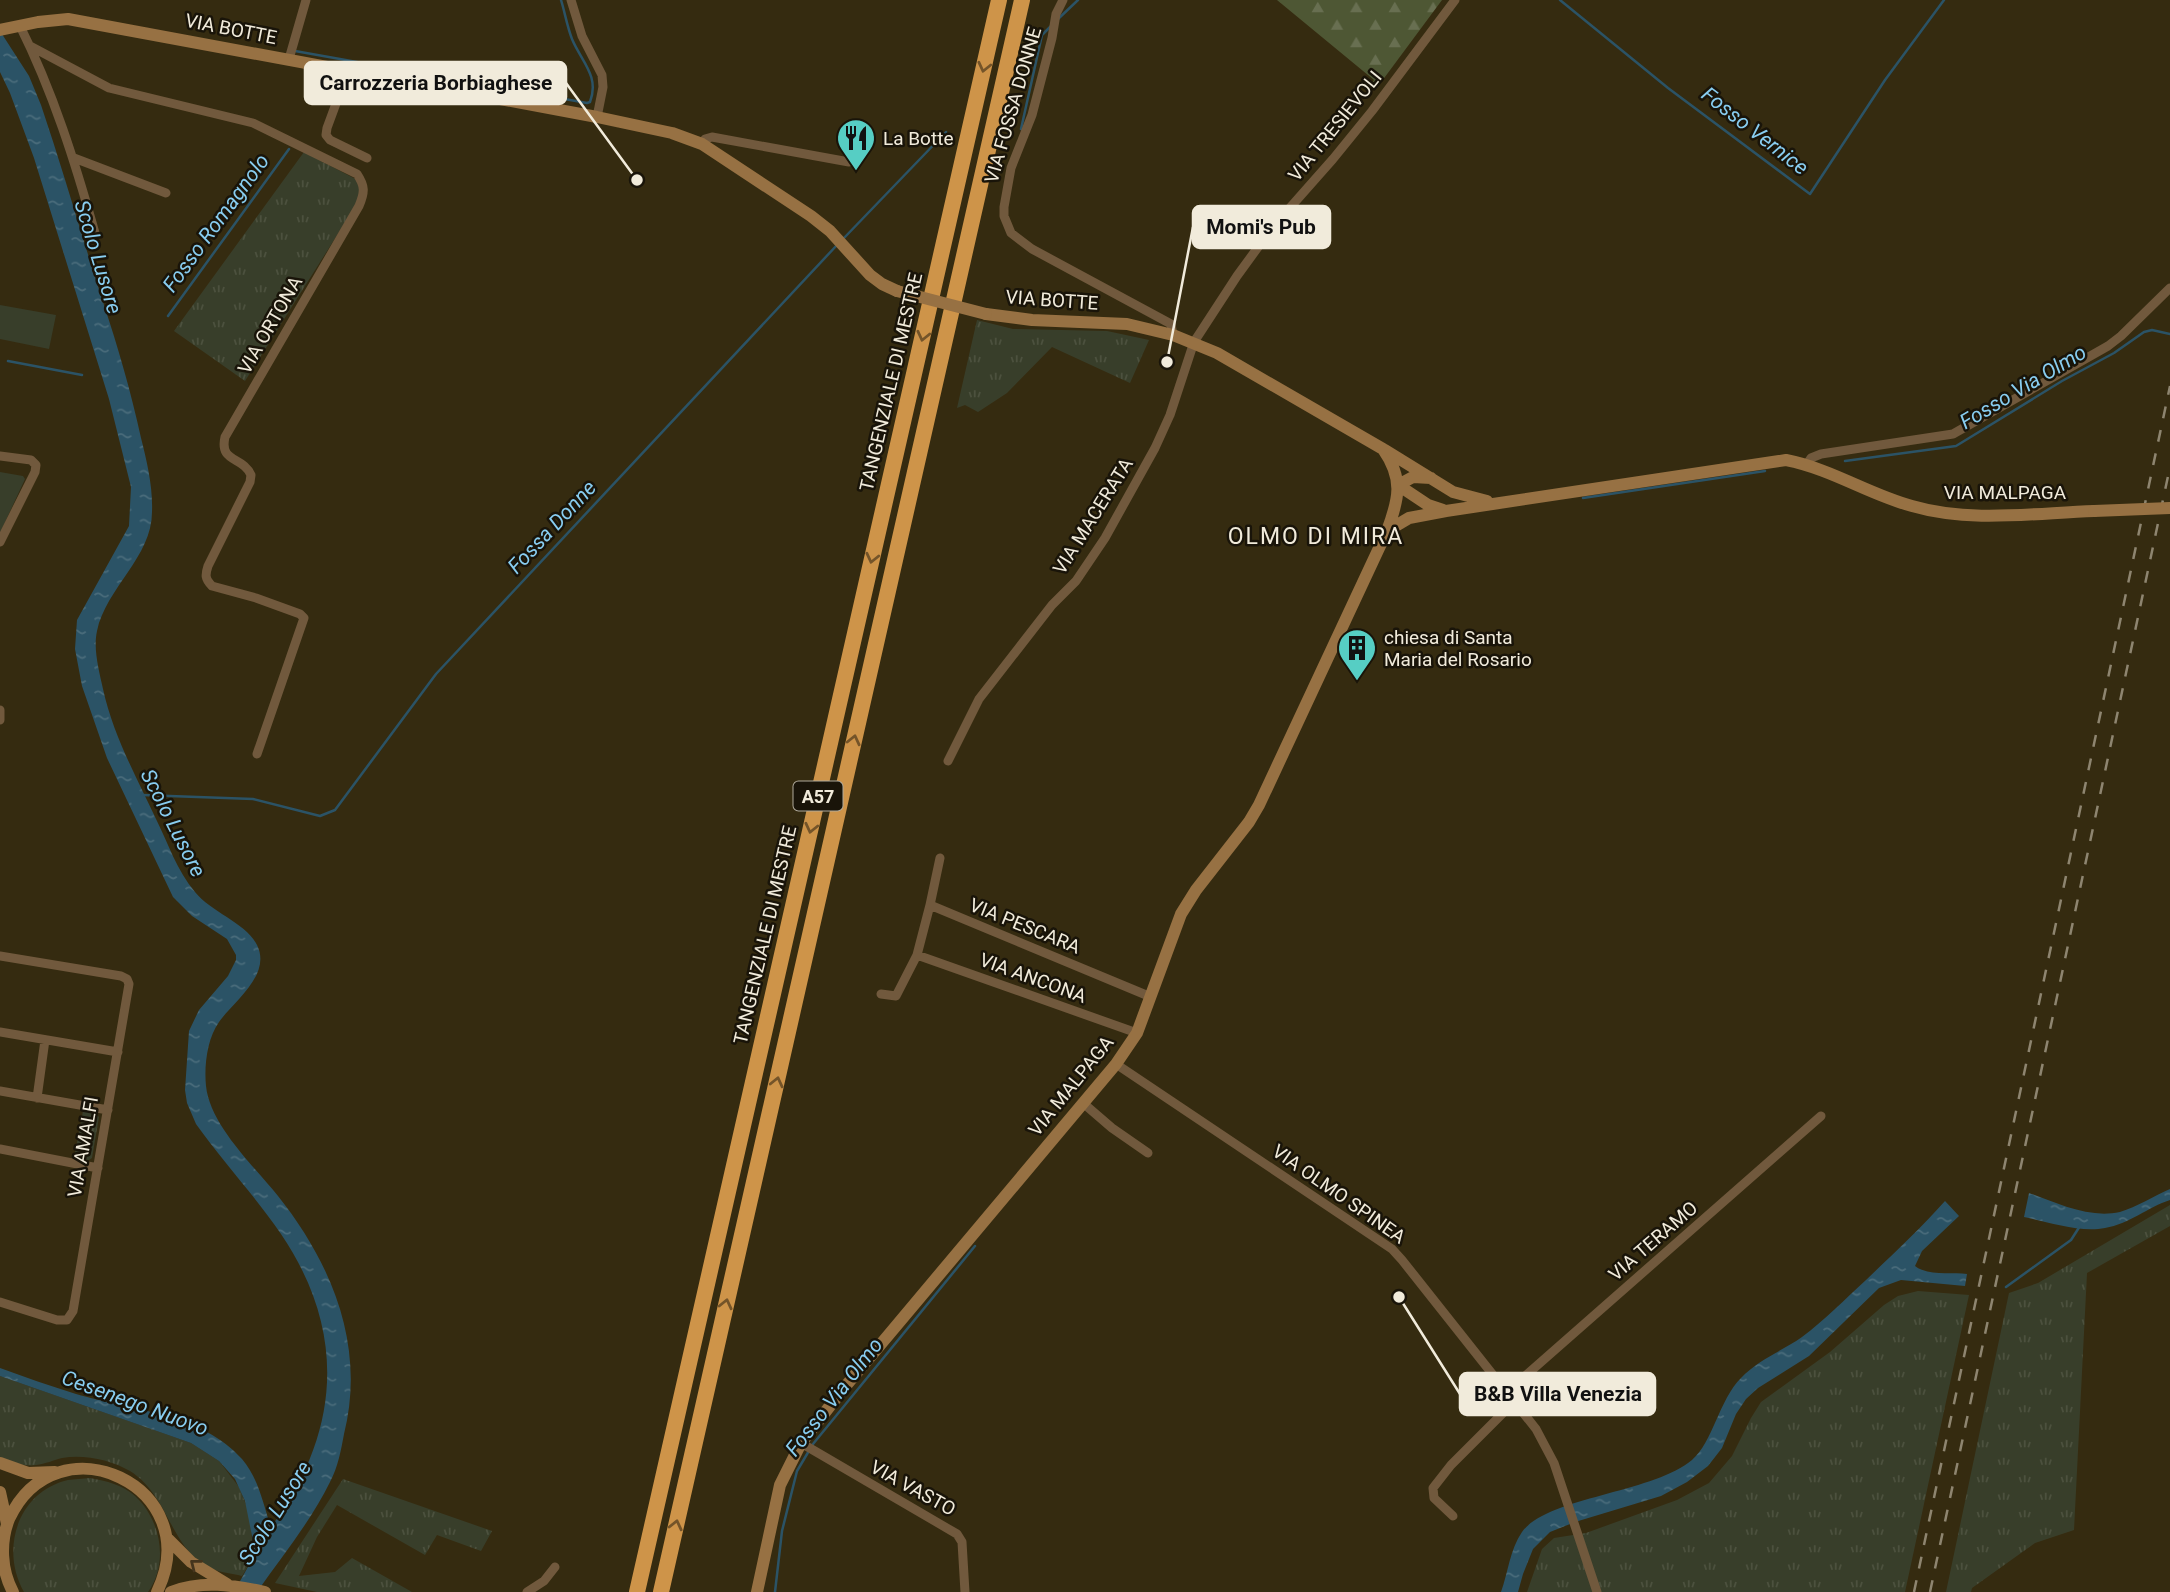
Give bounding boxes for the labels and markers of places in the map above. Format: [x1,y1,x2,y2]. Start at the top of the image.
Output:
callout: Carrozzeria Borbiaghese [305,62,566,104]
restaurant icon: La Botte [835,117,877,172]
place label: La Botte [883,127,953,150]
callout: Momi's Pub [1193,206,1330,248]
place label: chiesa di Santa Maria del Rosario [1384,626,1532,671]
building icon: chiesa di Santa Maria del Rosario [1336,627,1378,682]
callout: B&B Villa Venezia [1460,1373,1655,1415]

